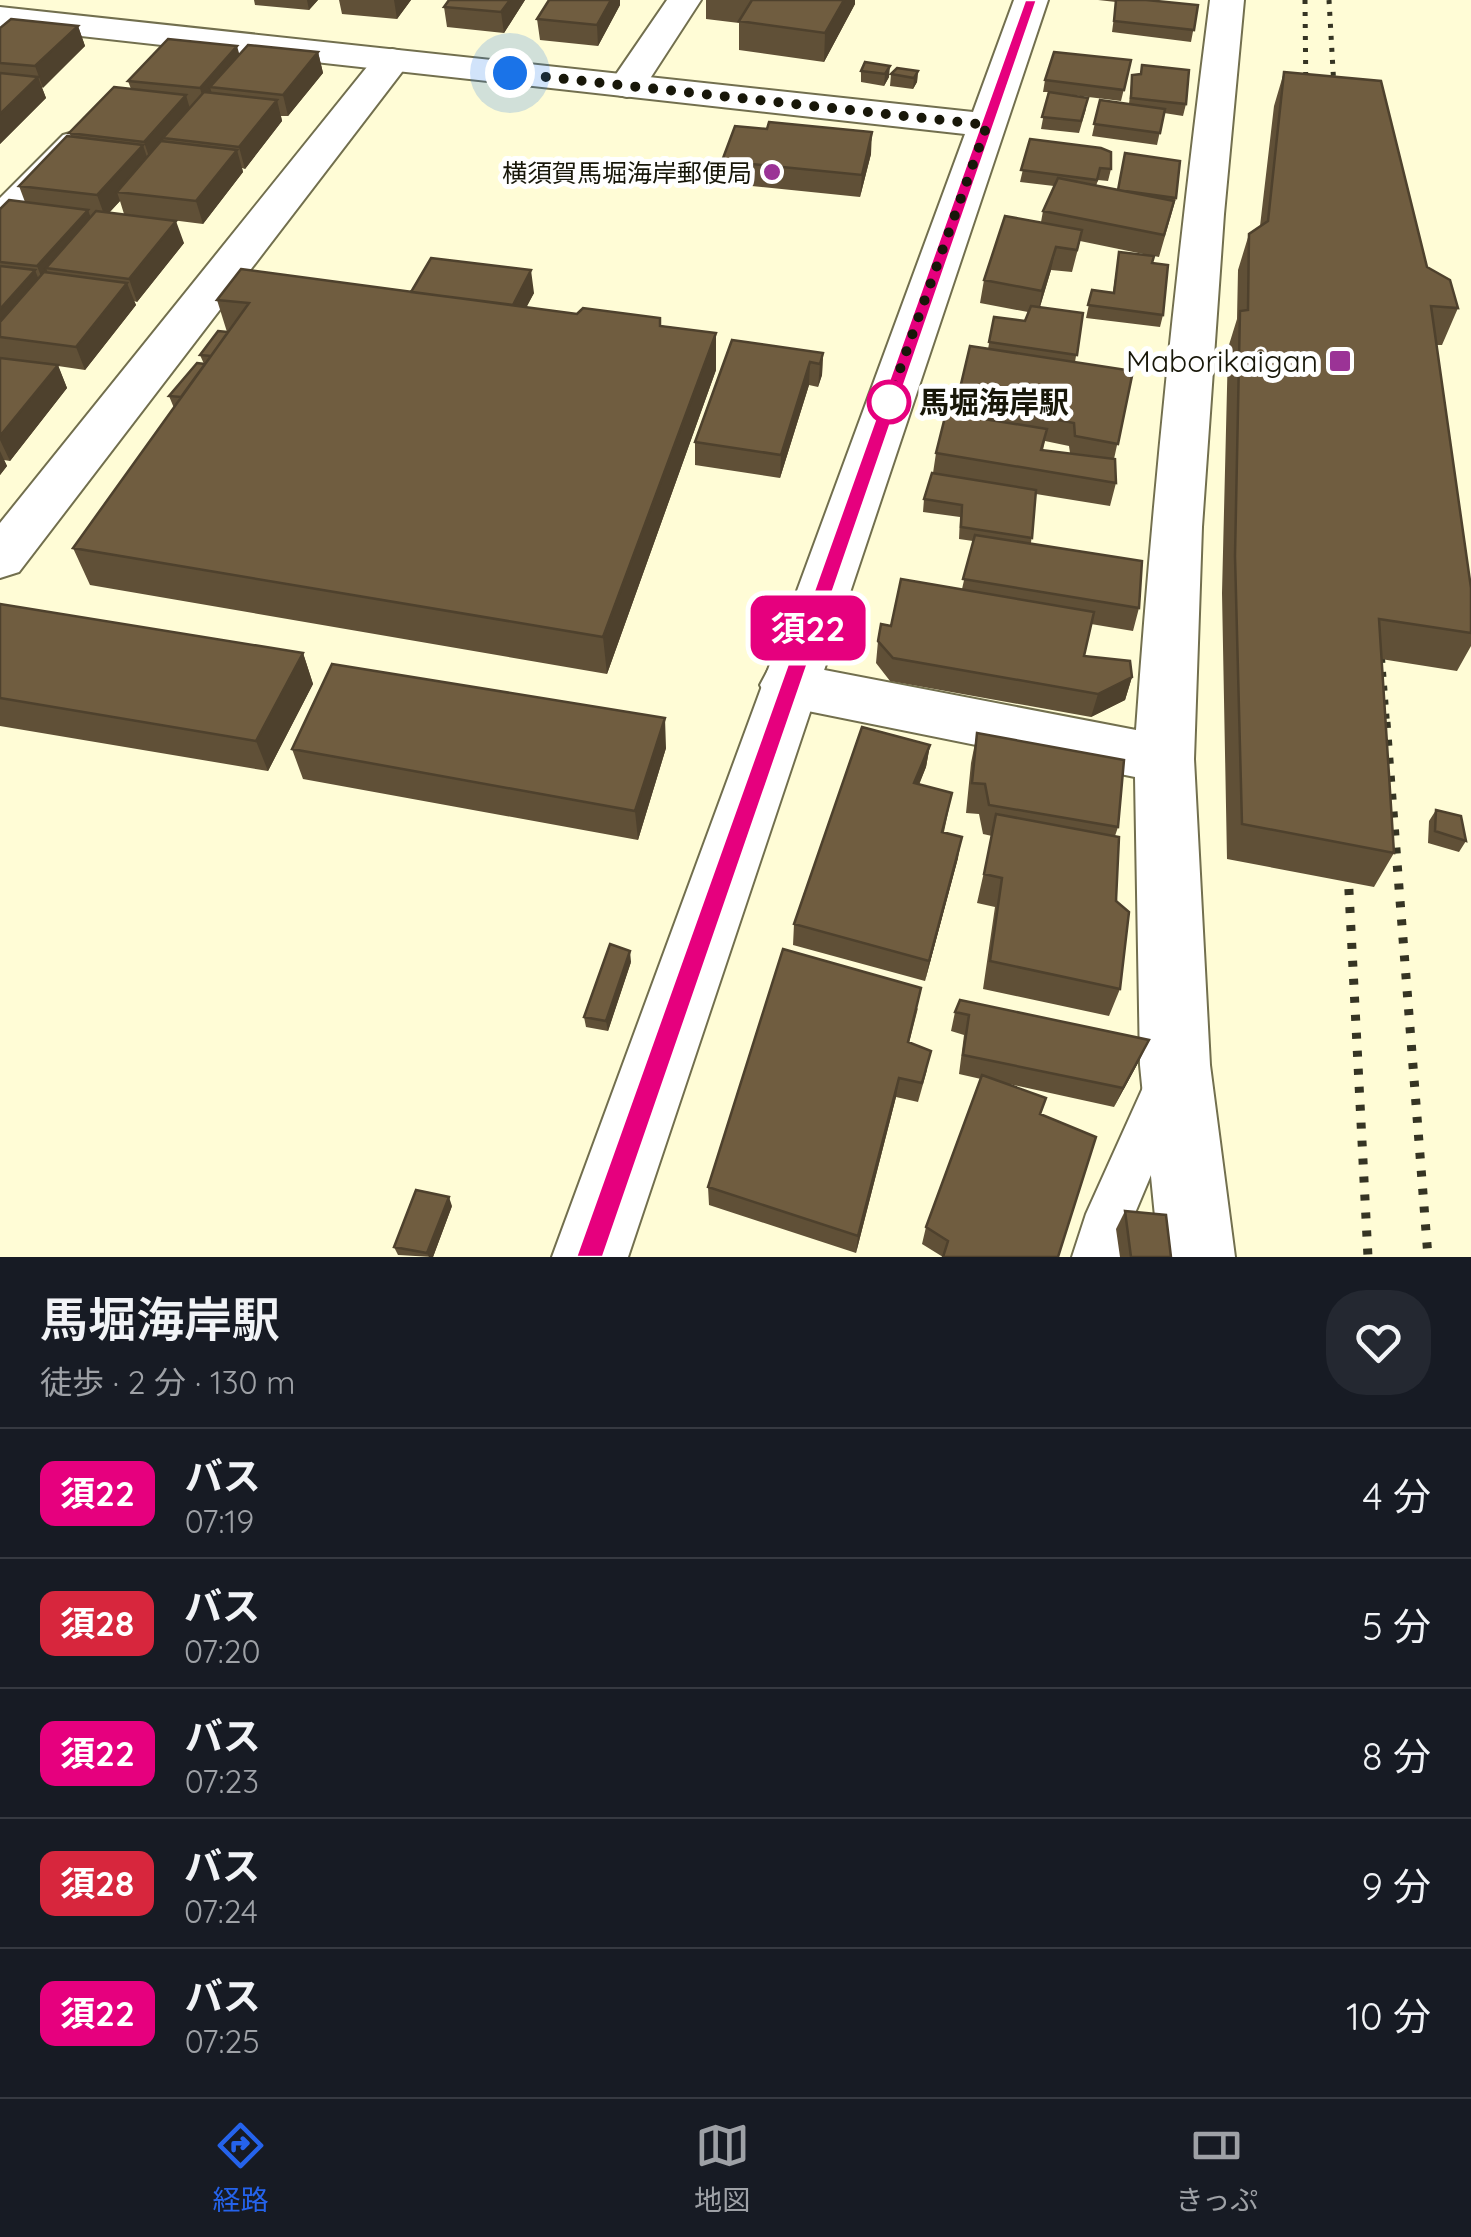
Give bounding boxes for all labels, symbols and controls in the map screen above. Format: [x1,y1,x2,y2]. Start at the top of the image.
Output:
your location [485,48,535,98]
place label: 横須賀馬堀海岸郵便局 [502,157,752,188]
marker: 横須賀馬堀海岸郵便局 [761,161,783,183]
place label: Maborikaigan [1126,342,1318,380]
marker: Maborikaigan [1327,348,1353,374]
marker: 馬堀海岸駅 [868,381,910,423]
place label: 馬堀海岸駅 [919,383,1069,421]
line badge: 須22 [750,596,866,660]
text: 須22 [771,606,845,650]
text: 馬堀海岸駅 [40,1289,280,1349]
button: heart [1326,1290,1431,1395]
text: 徒歩 · 2 分 · 130 m [40,1362,295,1402]
text: バス [185,1452,261,1500]
text: 須22 [60,1471,135,1515]
text: 4 分 [1363,1472,1431,1520]
text: 07:19 [185,1501,254,1541]
text: バス [184,1582,260,1630]
text: 須28 [60,1601,134,1645]
text: 5 分 [1362,1602,1431,1650]
text: 07:20 [184,1631,261,1671]
text: バス [185,1712,261,1760]
text: 須22 [60,1731,135,1775]
text: 8 分 [1362,1732,1431,1780]
text: 07:23 [185,1761,259,1801]
text: バス [184,1842,260,1890]
text: 須28 [60,1861,134,1905]
text: 9 分 [1361,1862,1431,1910]
text: 07:24 [184,1891,258,1931]
text: バス [185,1972,261,2020]
text: 須22 [60,1991,135,2035]
text: 10 分 [1346,1992,1431,2040]
text: 07:25 [185,2021,260,2061]
tab: 経路 [213,2118,269,2218]
tab: 地図 [694,2118,750,2218]
tab: きっぷ [1175,2118,1258,2218]

